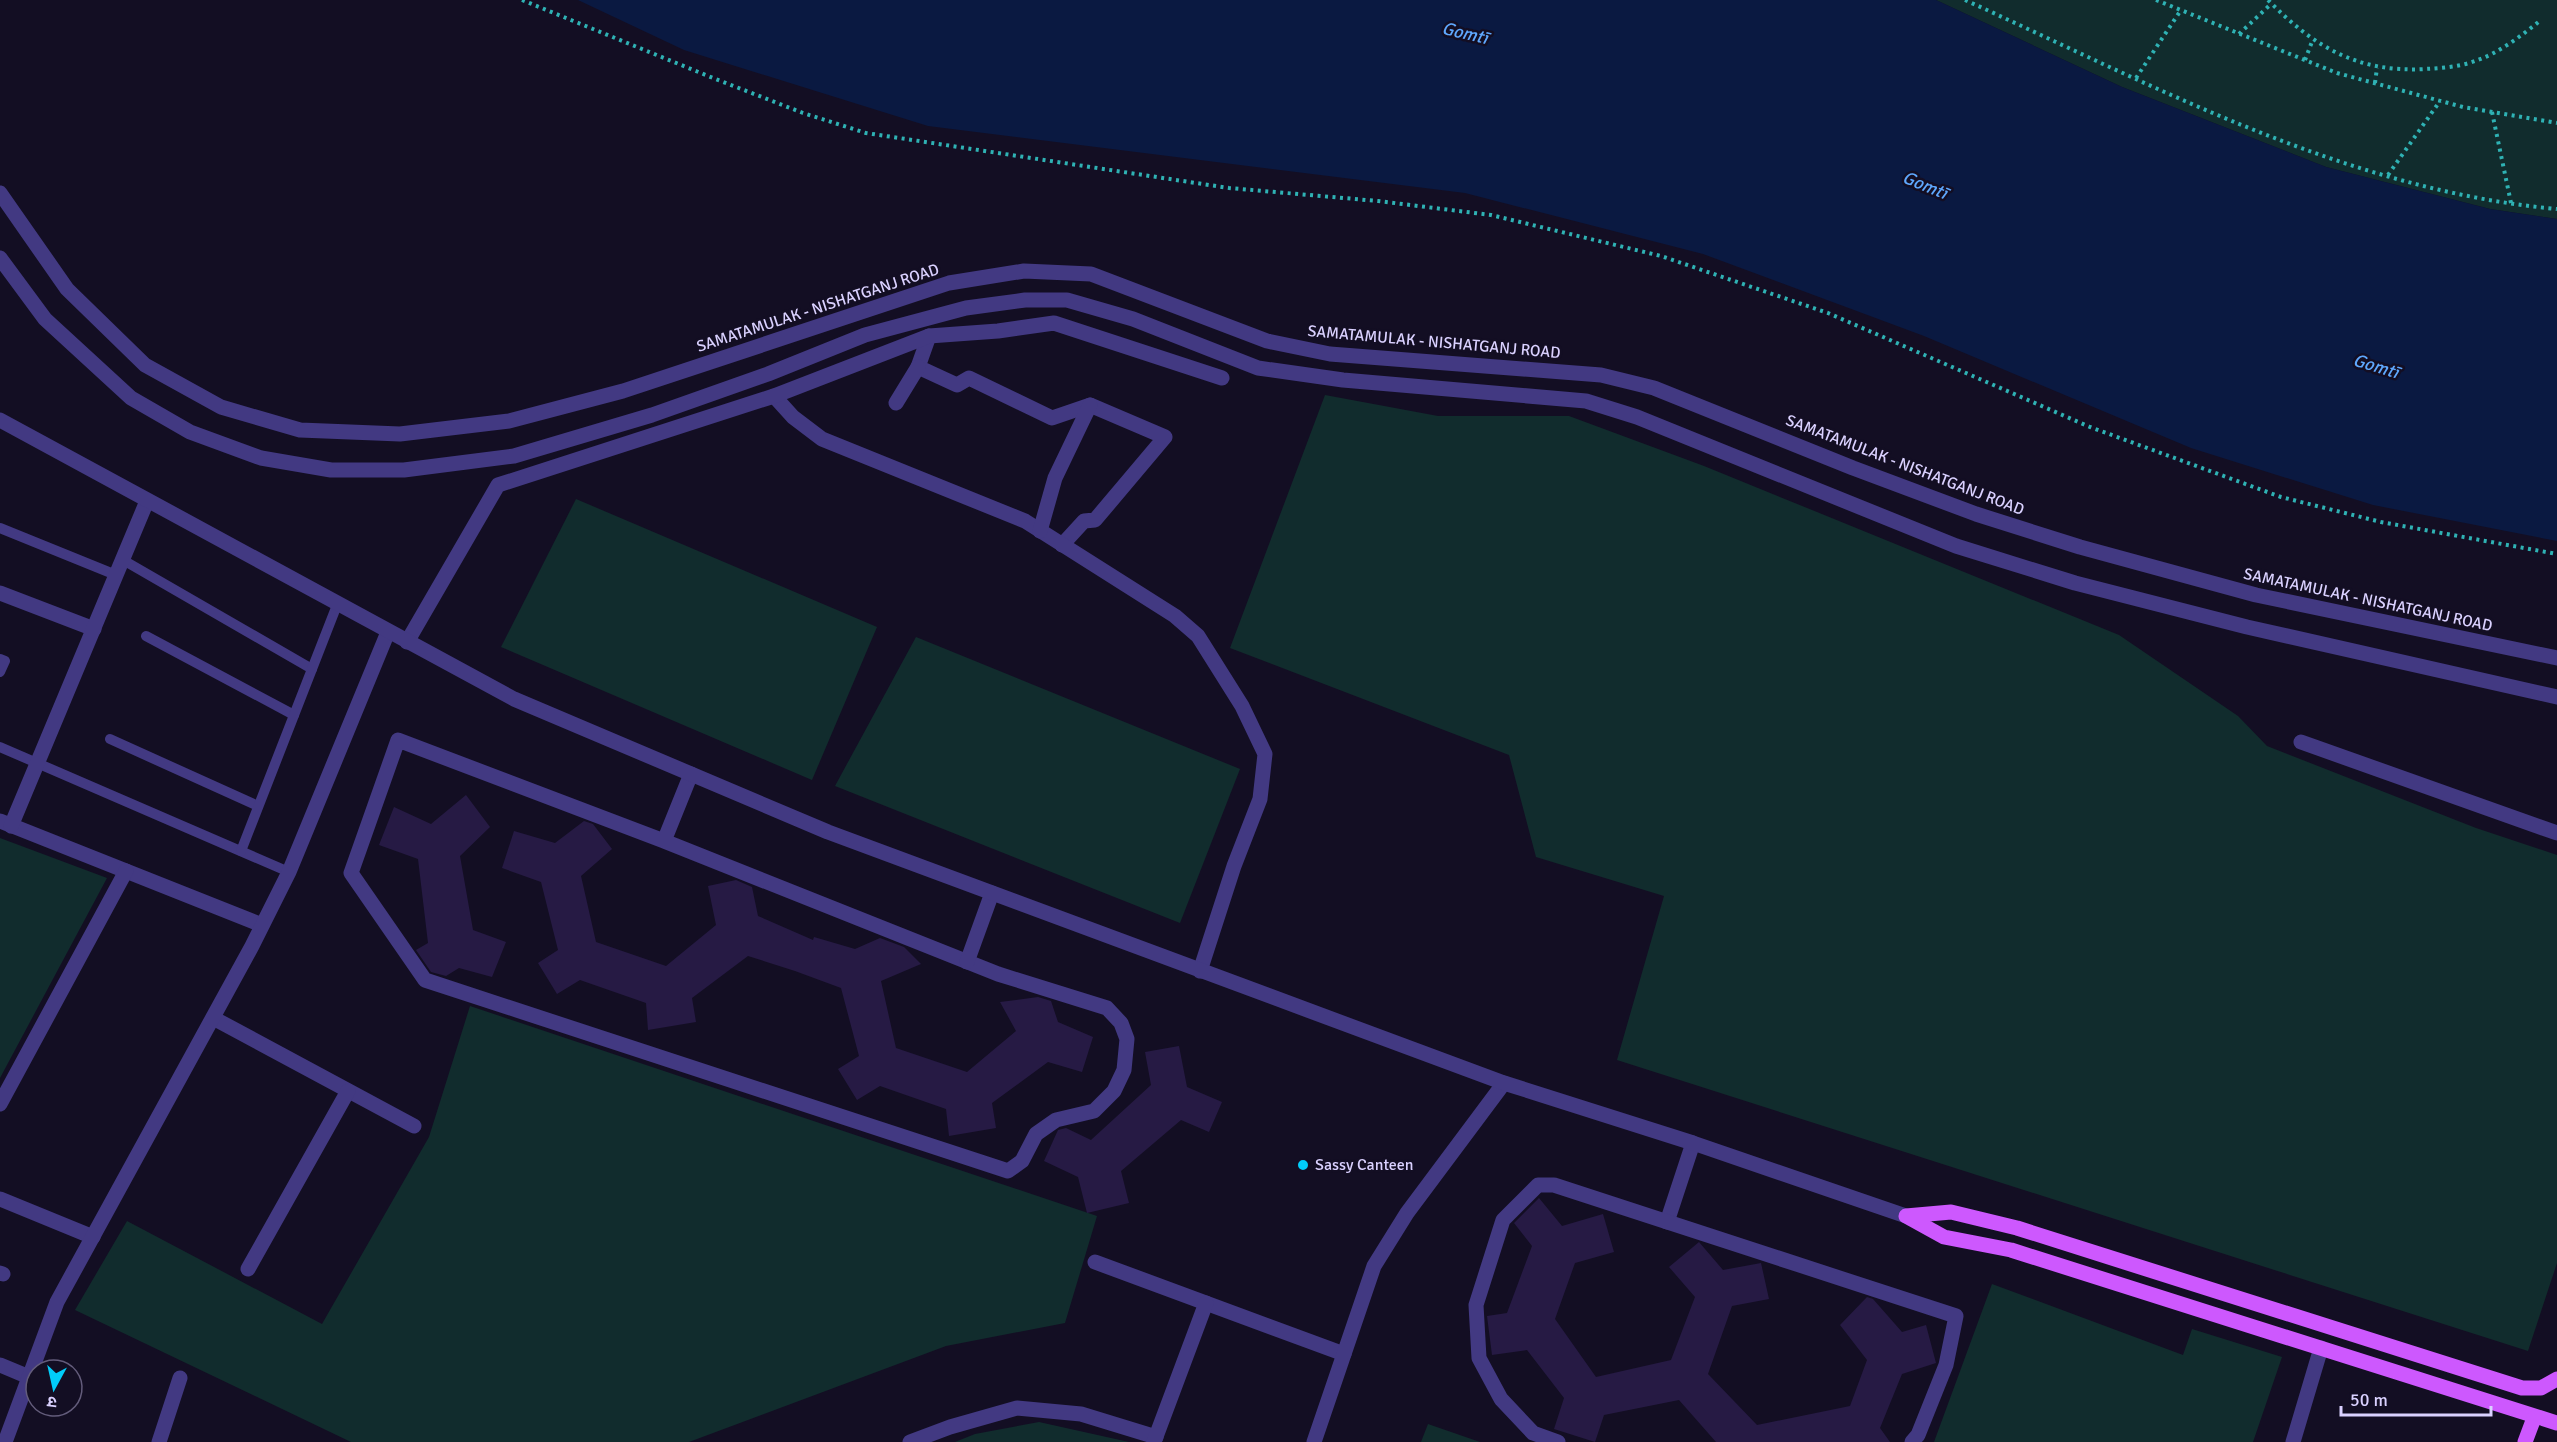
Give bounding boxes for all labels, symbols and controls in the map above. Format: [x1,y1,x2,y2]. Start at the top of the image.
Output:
water label: Gomtī [1440,17,1493,50]
water label: Gomtī [1899,166,1954,205]
street label: SAMATAMULAK - NISHATGANJ ROAD [694,259,942,357]
street label: SAMATAMULAK - NISHATGANJ ROAD [1307,321,1561,363]
water label: Gomtī [2350,349,2404,384]
street label: SAMATAMULAK - NISHATGANJ ROAD [1783,410,2027,520]
street label: SAMATAMULAK - NISHATGANJ ROAD [2242,564,2494,636]
place label: Sassy Canteen [1315,1155,1414,1175]
marker: Sassy Canteen [1296,1158,1310,1172]
north arrow [24,1358,84,1418]
scale bar [2341,1379,2491,1417]
text: 50 m [2350,1389,2388,1411]
text: उ [45,1391,58,1412]

